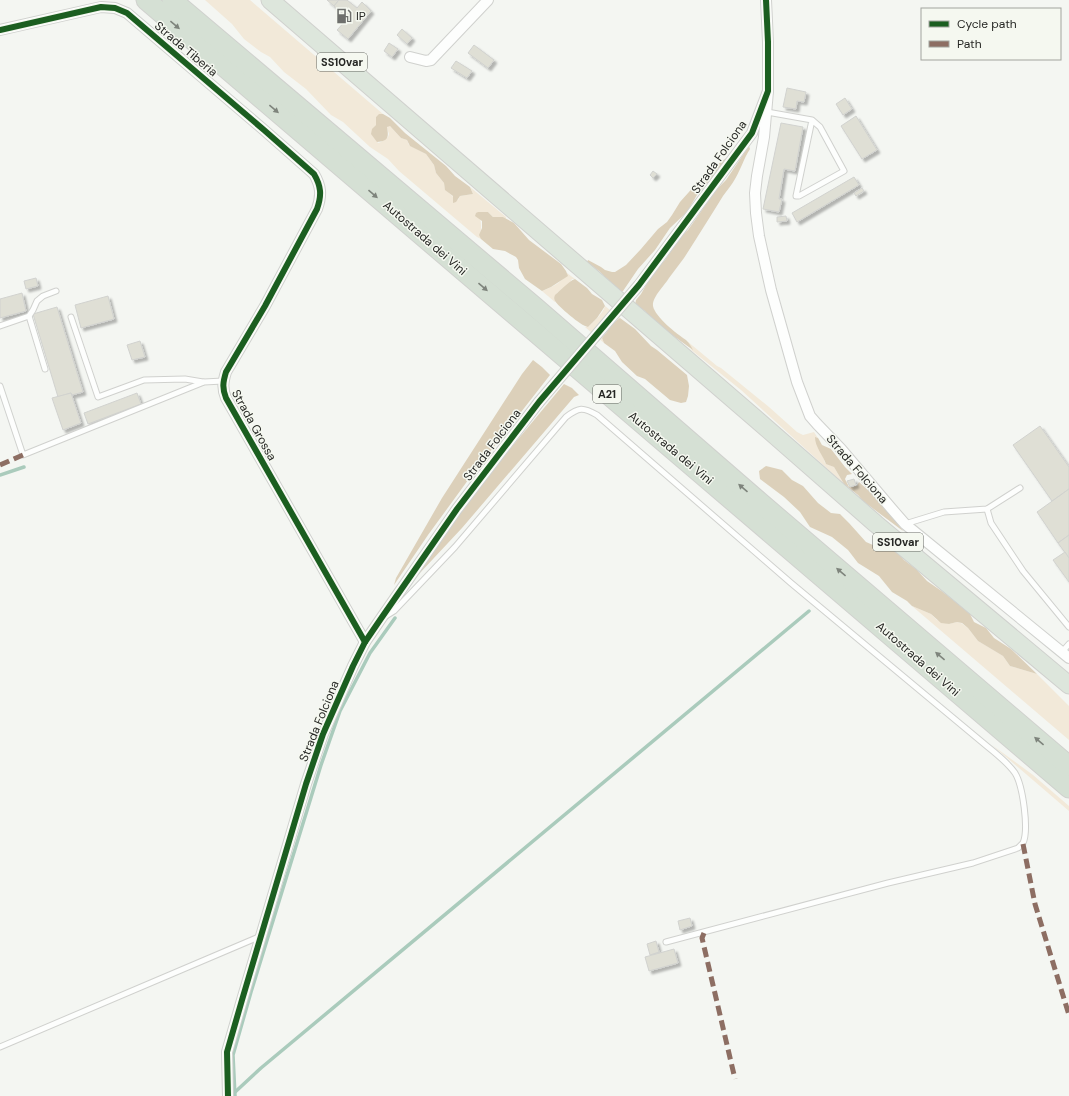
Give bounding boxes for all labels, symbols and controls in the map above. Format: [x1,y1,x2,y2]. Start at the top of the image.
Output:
fuel station icon: IP [335,7,353,25]
place label: IP [356,8,366,24]
legend [921,8,1061,60]
text: Cycle path [957,16,1017,32]
street label: Strada Tiberia [151,18,221,80]
one-way arrow [170,21,181,30]
text: Path [957,36,982,52]
road number: SS10var [317,53,367,71]
one-way arrow [269,105,280,114]
street label: Strada Folciona [688,117,750,197]
one-way arrow [368,189,379,198]
street label: Autostrada dei Vini [380,197,470,279]
one-way arrow [477,283,488,292]
road number: A21 [593,385,621,403]
street label: Strada Grossa [228,387,280,463]
street label: Strada Folciona [460,406,524,484]
street label: Autostrada dei Vini [625,408,717,488]
street label: Strada Folciona [823,431,891,507]
one-way arrow [737,483,748,492]
road number: SS10var [873,533,923,551]
one-way arrow [836,568,847,577]
street label: Autostrada dei Vini [873,618,963,700]
one-way arrow [935,652,946,661]
street label: Strada Folciona [295,678,343,764]
one-way arrow [1034,736,1045,745]

